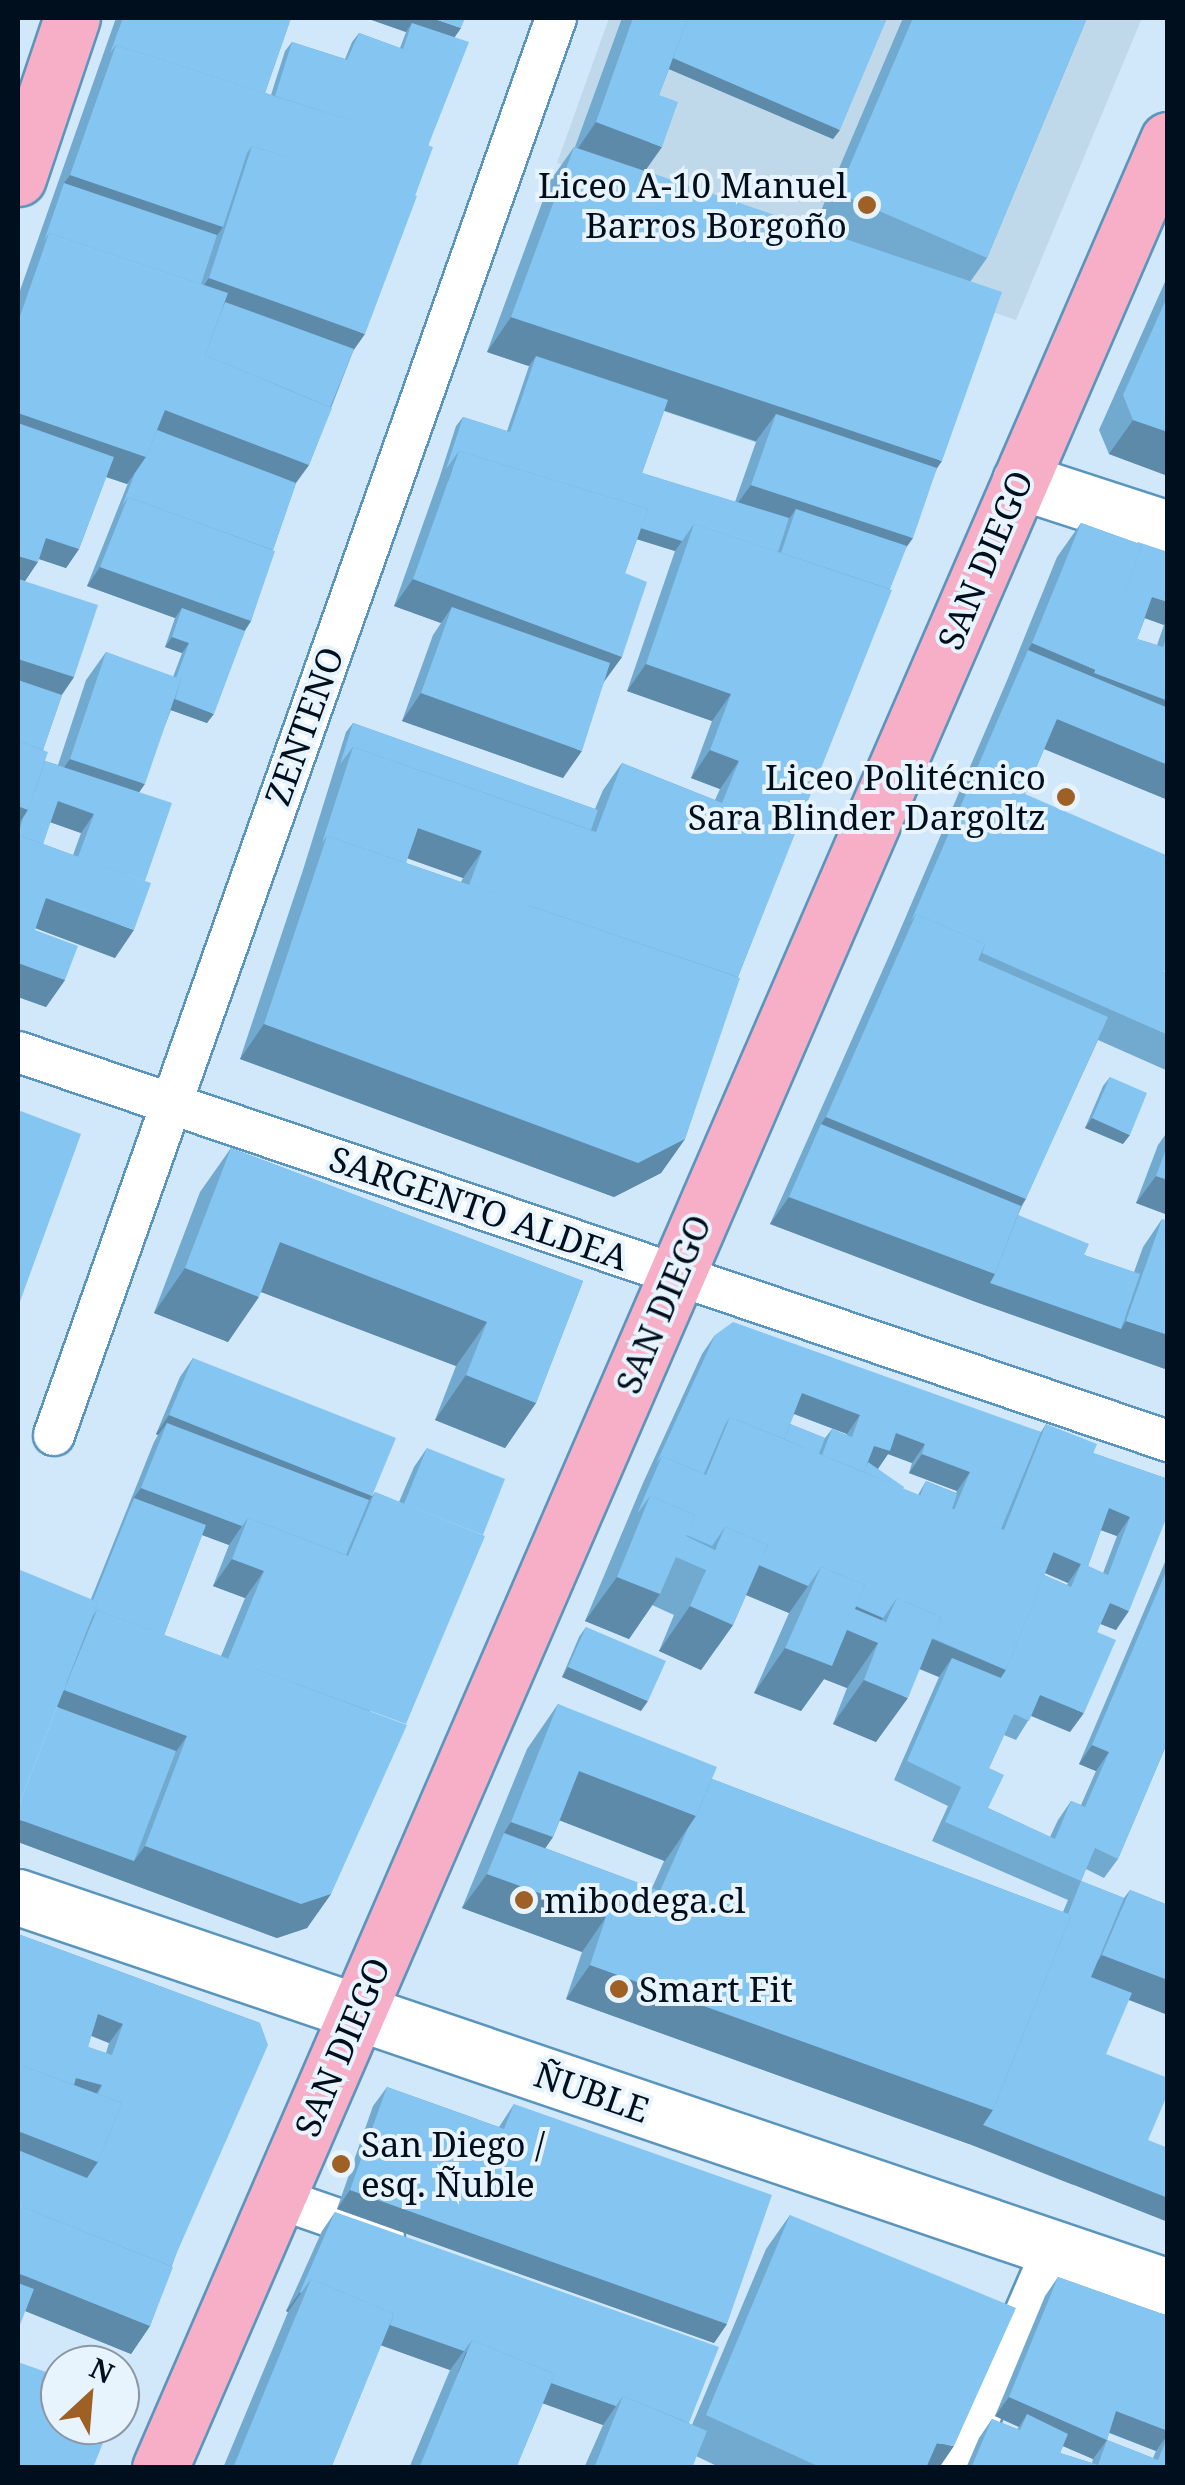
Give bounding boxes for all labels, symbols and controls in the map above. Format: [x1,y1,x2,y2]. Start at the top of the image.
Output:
place label: Liceo A-10 Manuel Barros Borgoño [538,164,847,246]
marker: Liceo A-10 Manuel Barros Borgoño [856,194,878,216]
street label: SAN DIEGO [929,464,1041,656]
street label: ZENTENO [256,641,352,811]
place label: Liceo Politécnico Sara Blinder Dargoltz [688,756,1046,838]
marker: Liceo Politécnico Sara Blinder Dargoltz [1055,786,1077,808]
street label: SARGENTO ALDEA [324,1137,634,1279]
street label: SAN DIEGO [607,1208,719,1400]
place label: mibodega.cl [544,1879,746,1921]
marker: mibodega.cl [513,1889,535,1911]
street label: SAN DIEGO [286,1951,398,2143]
place label: Smart Fit [639,1968,793,2010]
marker: Smart Fit [608,1978,630,2000]
street label: ÑUBLE [529,2053,655,2131]
place label: San Diego / esq. Ñuble [361,2123,545,2205]
marker: San Diego / esq. Ñuble [330,2153,352,2175]
north arrow [40,2345,140,2445]
text: N [84,2348,121,2392]

